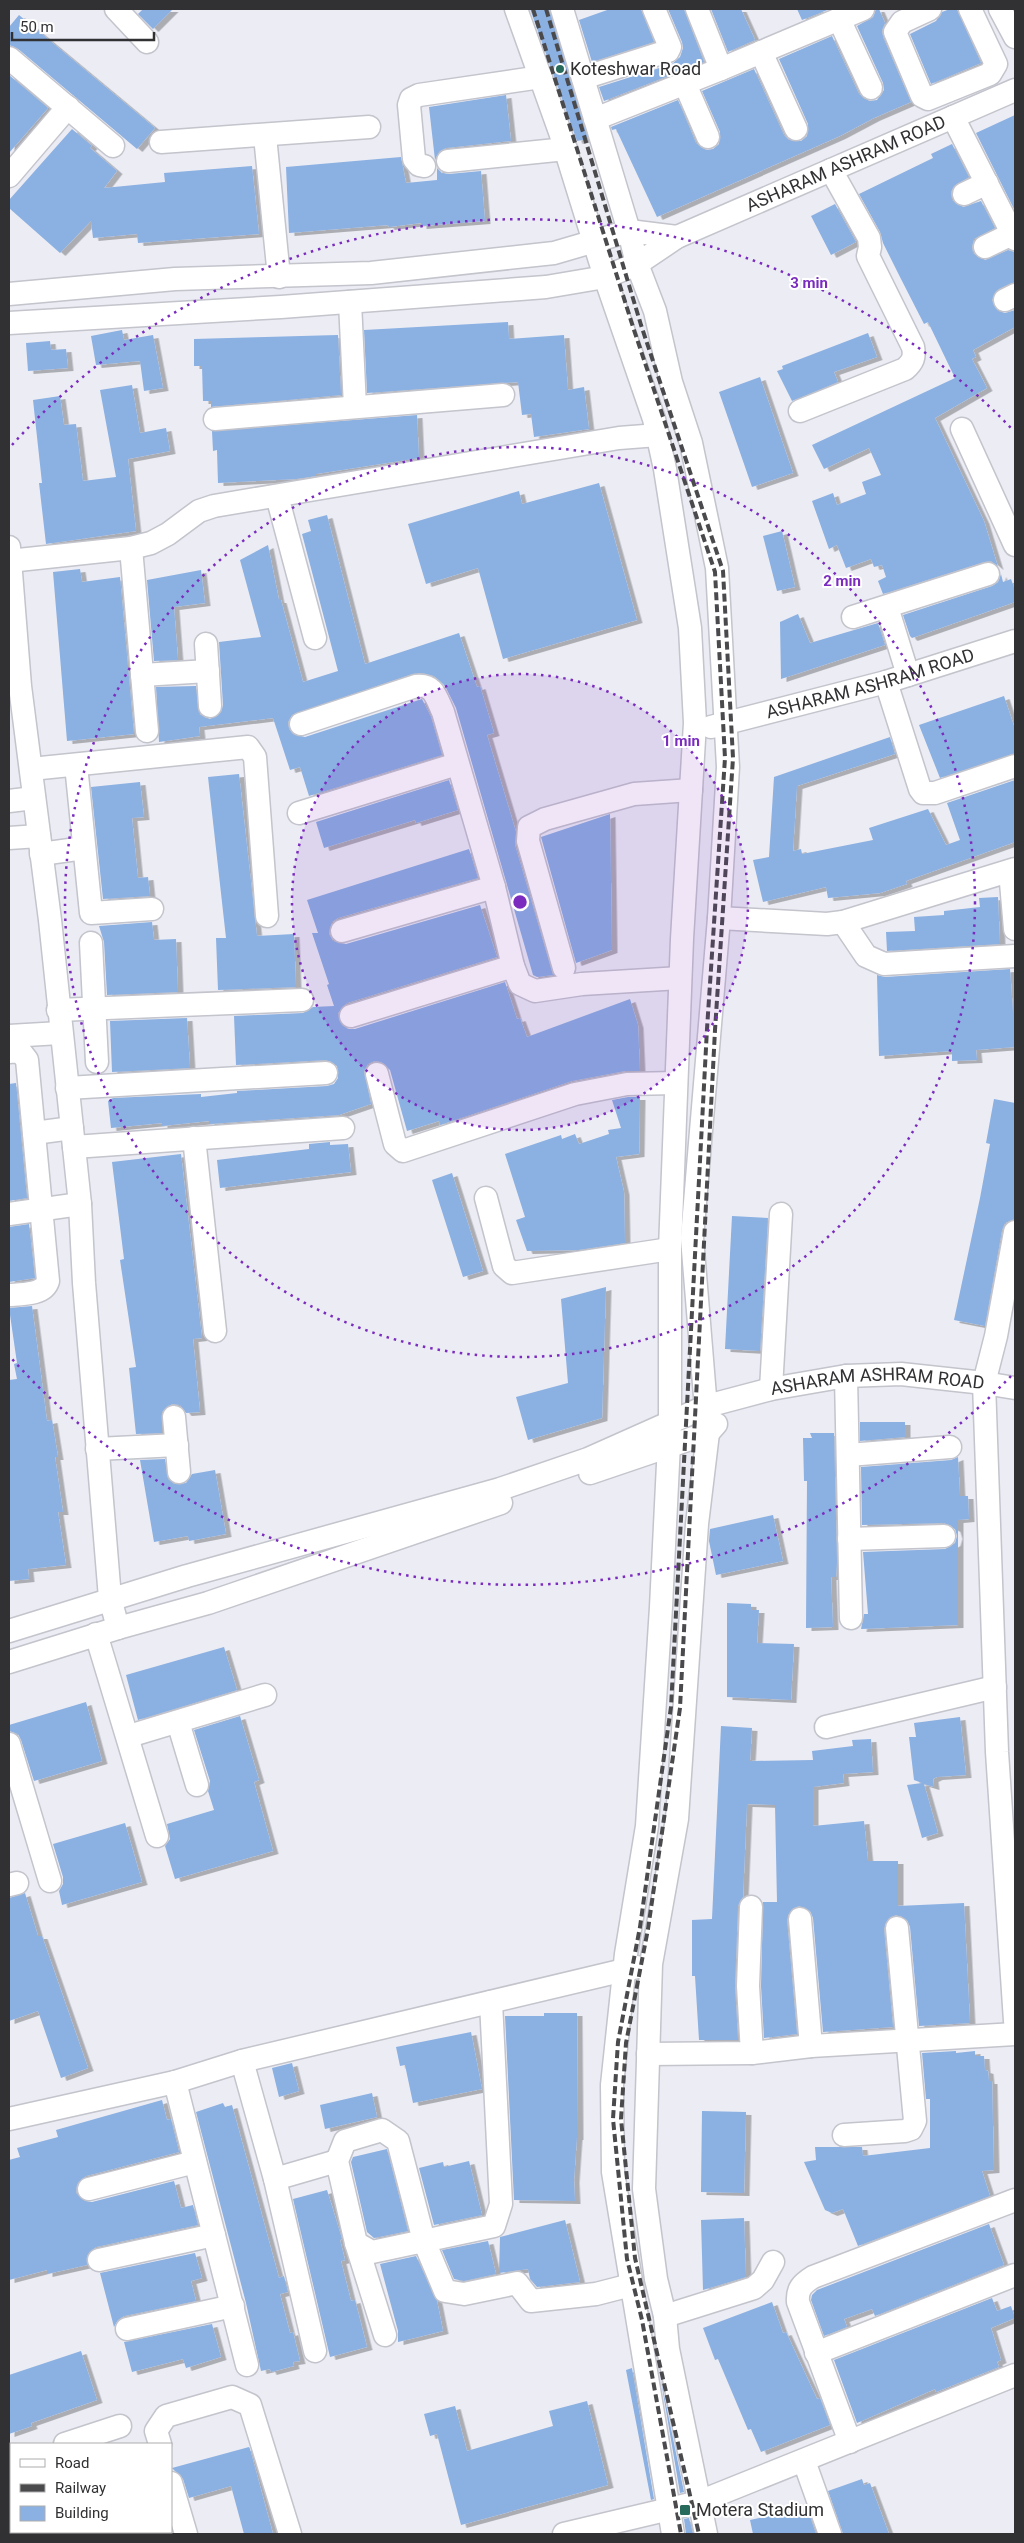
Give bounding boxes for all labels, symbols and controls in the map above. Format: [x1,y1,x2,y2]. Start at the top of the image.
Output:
scale bar [12,10,155,42]
text: 50 m [20,18,54,36]
place label: Koteshwar Road [570,58,701,79]
marker: Koteshwar Road [554,63,566,75]
street label: ASHARAM ASHRAM ROAD [743,111,949,216]
text: 3 min [790,274,828,292]
text: 2 min [823,572,861,590]
street label: ASHARAM ASHRAM ROAD [764,644,977,722]
text: 1 min [662,732,700,750]
centre of rings [511,893,529,911]
street label: ASHARAM ASHRAM ROAD [769,1363,986,1399]
legend [10,2443,172,2533]
text: Road [55,2454,89,2472]
text: Railway [55,2479,106,2497]
place label: Motera Stadium [696,2499,824,2520]
marker: Motera Stadium [678,2503,692,2517]
text: Building [55,2504,109,2522]

